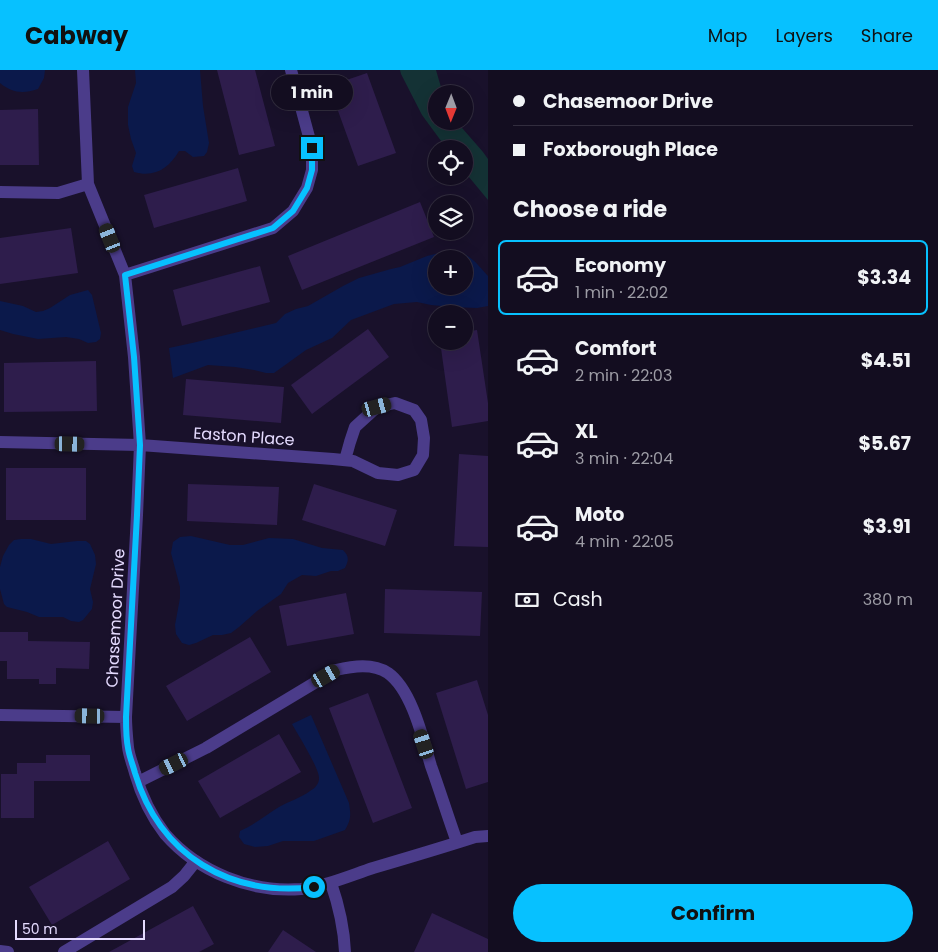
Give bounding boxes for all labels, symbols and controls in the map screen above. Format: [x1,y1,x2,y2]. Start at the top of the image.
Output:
text: Cabway [25,19,128,52]
text: Map [708,23,748,48]
text: Layers [776,23,833,48]
text: Share [861,23,913,48]
callout: 1 min [271,75,353,110]
text: 1 min [291,81,333,104]
north arrow [428,85,472,130]
map controls [428,85,473,350]
text: Chasemoor Drive [543,88,713,115]
text: Foxborough Place [543,136,718,163]
route end [301,137,323,159]
button: locate [428,140,473,185]
text: Choose a ride [513,194,667,225]
button: layers [428,195,473,240]
car [97,221,122,255]
button: + [428,250,473,295]
text: Economy [575,252,666,279]
icon: car [515,255,560,300]
text: $3.34 [857,264,911,291]
text: 1 min · 22:02 [575,281,668,304]
button: − [428,305,473,350]
text: Comfort [575,335,657,362]
icon: car [515,338,560,383]
text: $4.51 [861,347,911,374]
text: 2 min · 22:03 [575,364,672,387]
car [360,396,393,418]
text: XL [575,418,598,445]
street label: Easton Place [192,421,296,452]
icon: car [515,421,560,466]
text: $5.67 [859,430,911,457]
car [54,436,85,452]
text: 3 min · 22:04 [575,447,673,470]
text: Moto [575,501,624,528]
icon: car [515,504,560,549]
text: $3.91 [863,513,911,540]
text: 4 min · 22:05 [575,530,674,553]
street label: Chasemoor Drive [100,548,131,688]
icon: cash [513,586,541,614]
text: Cash [553,586,603,613]
text: 380 m [863,588,913,611]
car [309,662,342,690]
car [74,708,105,724]
car [412,727,435,761]
car [157,751,190,777]
route start [303,876,325,898]
button: Confirm [513,884,913,942]
scale bar [15,917,145,940]
text: 50 m [22,919,58,939]

